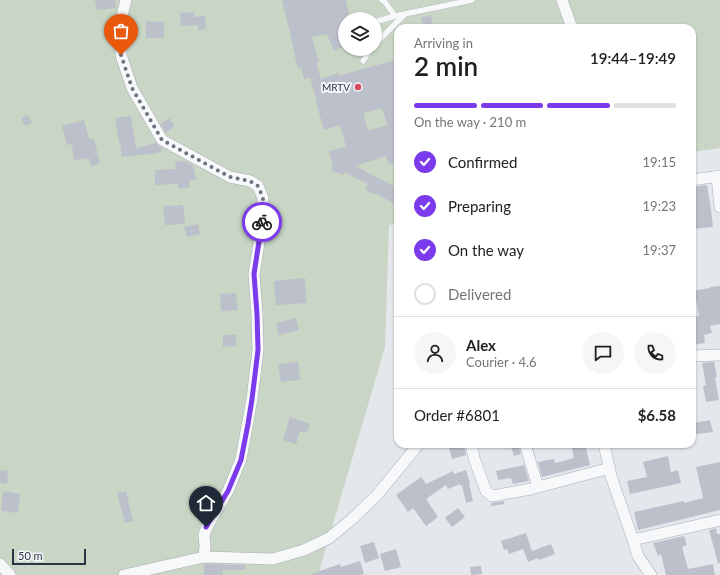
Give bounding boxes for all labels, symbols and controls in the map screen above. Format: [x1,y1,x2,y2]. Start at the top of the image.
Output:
map controls [338,12,382,56]
button: layers [338,12,382,56]
pin [104,14,138,55]
icon: bag [110,20,132,42]
text: Arriving in [414,35,473,51]
text: 19:44–19:49 [590,49,676,67]
text: 2 min [414,50,478,82]
place label: MRTV [322,81,350,93]
marker: MRTV [353,82,363,92]
text: On the way · 210 m [414,114,526,130]
icon: check [414,151,436,173]
text: Confirmed [448,153,517,171]
text: 19:15 [643,154,676,170]
icon: check [414,195,436,217]
text: Preparing [448,197,511,215]
text: 19:23 [643,198,676,214]
courier [242,202,282,242]
icon: bike [251,211,273,233]
icon: check [414,239,436,261]
text: On the way [448,241,524,259]
text: 19:37 [643,242,676,258]
text: Delivered [448,285,511,303]
button: person [414,332,456,374]
button: chat [582,332,624,374]
button: phone [634,332,676,374]
text: Alex [466,336,496,354]
text: Courier · 4.6 [466,354,537,370]
text: Order #6801 [414,406,500,424]
text: $6.58 [638,406,676,424]
pin [189,486,223,527]
icon: home [195,492,217,514]
scale bar [12,547,86,566]
text: 50 m [18,549,43,562]

